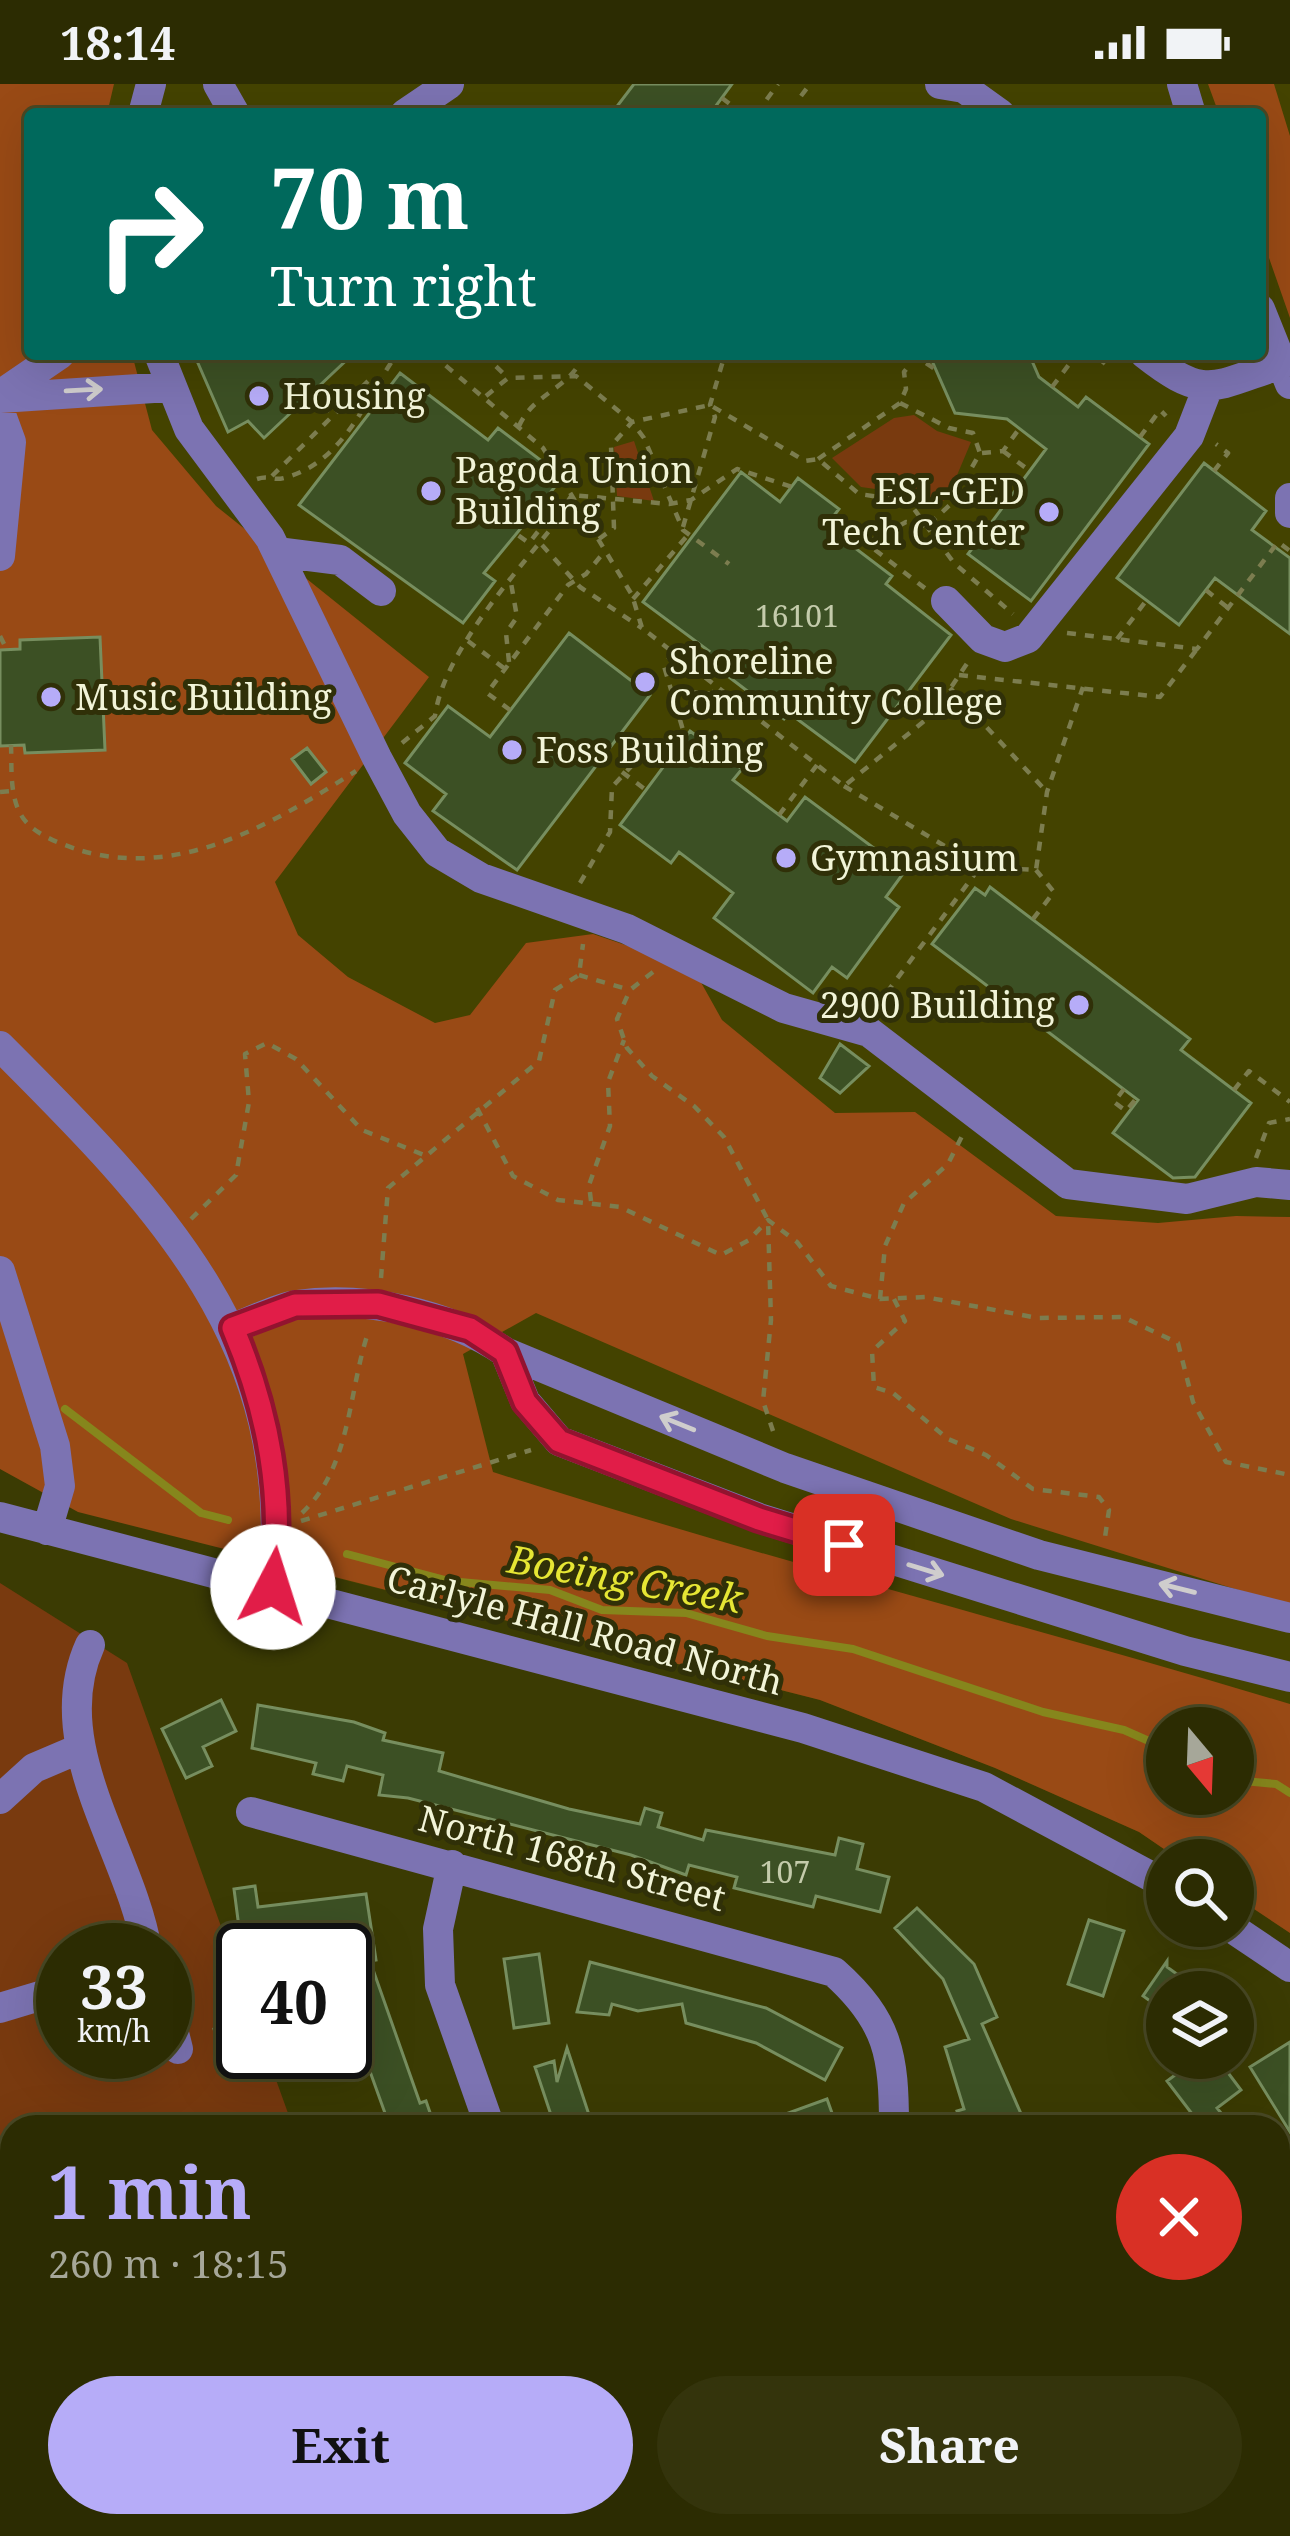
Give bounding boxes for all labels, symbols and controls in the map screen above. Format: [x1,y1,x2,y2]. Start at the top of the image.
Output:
text: 18:14 [60,12,175,73]
text: 70 m [270,139,470,254]
icon: right [72,156,228,312]
text: Turn right [270,248,537,322]
place label: Housing [283,371,426,420]
one-way arrow [64,378,103,401]
marker: Housing [246,383,272,409]
place label: Pagoda Union Building [455,445,693,535]
place label: ESL-GED Tech Center [822,466,1025,556]
marker: Pagoda Union Building [418,478,444,504]
marker: ESL-GED Tech Center [1036,499,1062,525]
house number: 16101 [755,595,839,636]
place label: Shoreline Community College [669,636,1003,726]
marker: Shoreline Community College [632,669,658,695]
place label: Music Building [75,672,332,721]
marker: Music Building [38,684,64,710]
place label: Foss Building [536,725,764,774]
marker: Foss Building [499,737,525,763]
place label: Gymnasium [810,833,1018,882]
marker: Gymnasium [773,845,799,871]
place label: 2900 Building [820,980,1055,1029]
marker: 2900 Building [1066,992,1092,1018]
one-way arrow [659,1411,696,1432]
pin [793,1494,895,1596]
icon: arrive [811,1512,877,1578]
position arrow [210,1524,336,1650]
water label: Boeing Creek [503,1531,748,1624]
street label: Carlyle Hall Road North [382,1553,788,1706]
one-way arrow [906,1561,944,1583]
one-way arrow [1159,1576,1197,1598]
north arrow [1146,1707,1254,1815]
map controls [1146,1707,1254,2079]
street label: North 168th Street [413,1793,731,1922]
button: search [1146,1839,1254,1947]
house number: 107 [760,1851,810,1892]
speed limit sign: 40 [216,1923,372,2079]
text: 33 [80,1945,148,2027]
button: layers [1146,1971,1254,2079]
text: km/h [77,2010,151,2051]
text: 1 min [48,2142,252,2240]
button: close [1116,2154,1242,2280]
text: 260 m · 18:15 [48,2236,289,2289]
button: Exit [48,2376,633,2514]
button: Share [657,2376,1242,2514]

